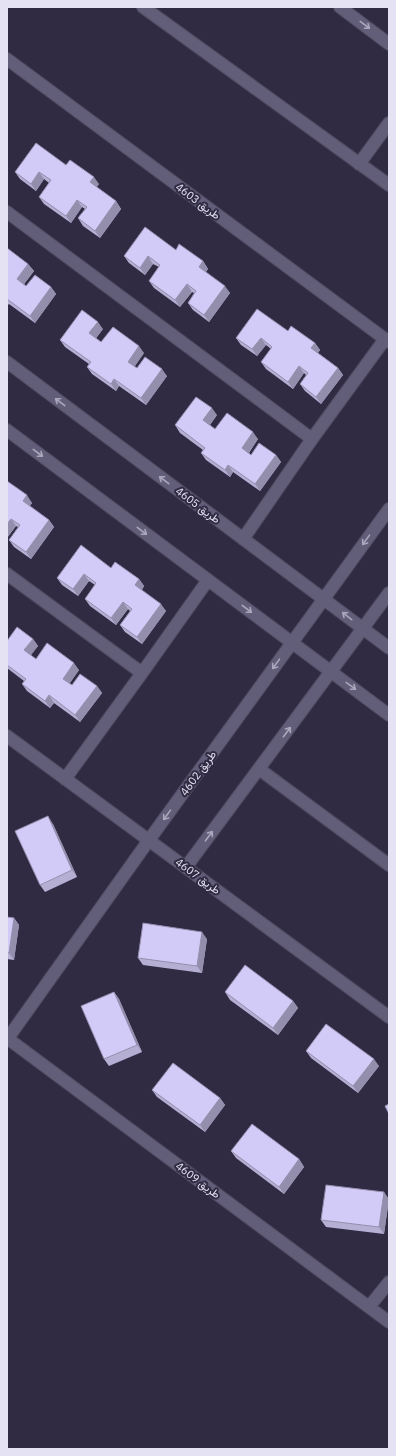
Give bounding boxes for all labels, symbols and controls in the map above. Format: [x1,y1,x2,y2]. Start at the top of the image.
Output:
one-way arrow [359,21,370,30]
street label: طريق 4603 [173,180,223,222]
one-way arrow [54,397,65,406]
one-way arrow [33,449,44,457]
one-way arrow [159,475,170,484]
street label: طريق 4605 [173,484,223,526]
one-way arrow [137,527,148,535]
one-way arrow [362,535,370,546]
one-way arrow [241,605,252,613]
one-way arrow [341,612,352,620]
one-way arrow [272,658,280,669]
one-way arrow [345,682,356,691]
one-way arrow [283,726,291,737]
street label: طريق 4602 [177,748,219,798]
one-way arrow [163,809,171,820]
one-way arrow [205,831,213,842]
street label: طريق 4607 [173,855,223,897]
street label: طريق 4609 [173,1159,223,1201]

